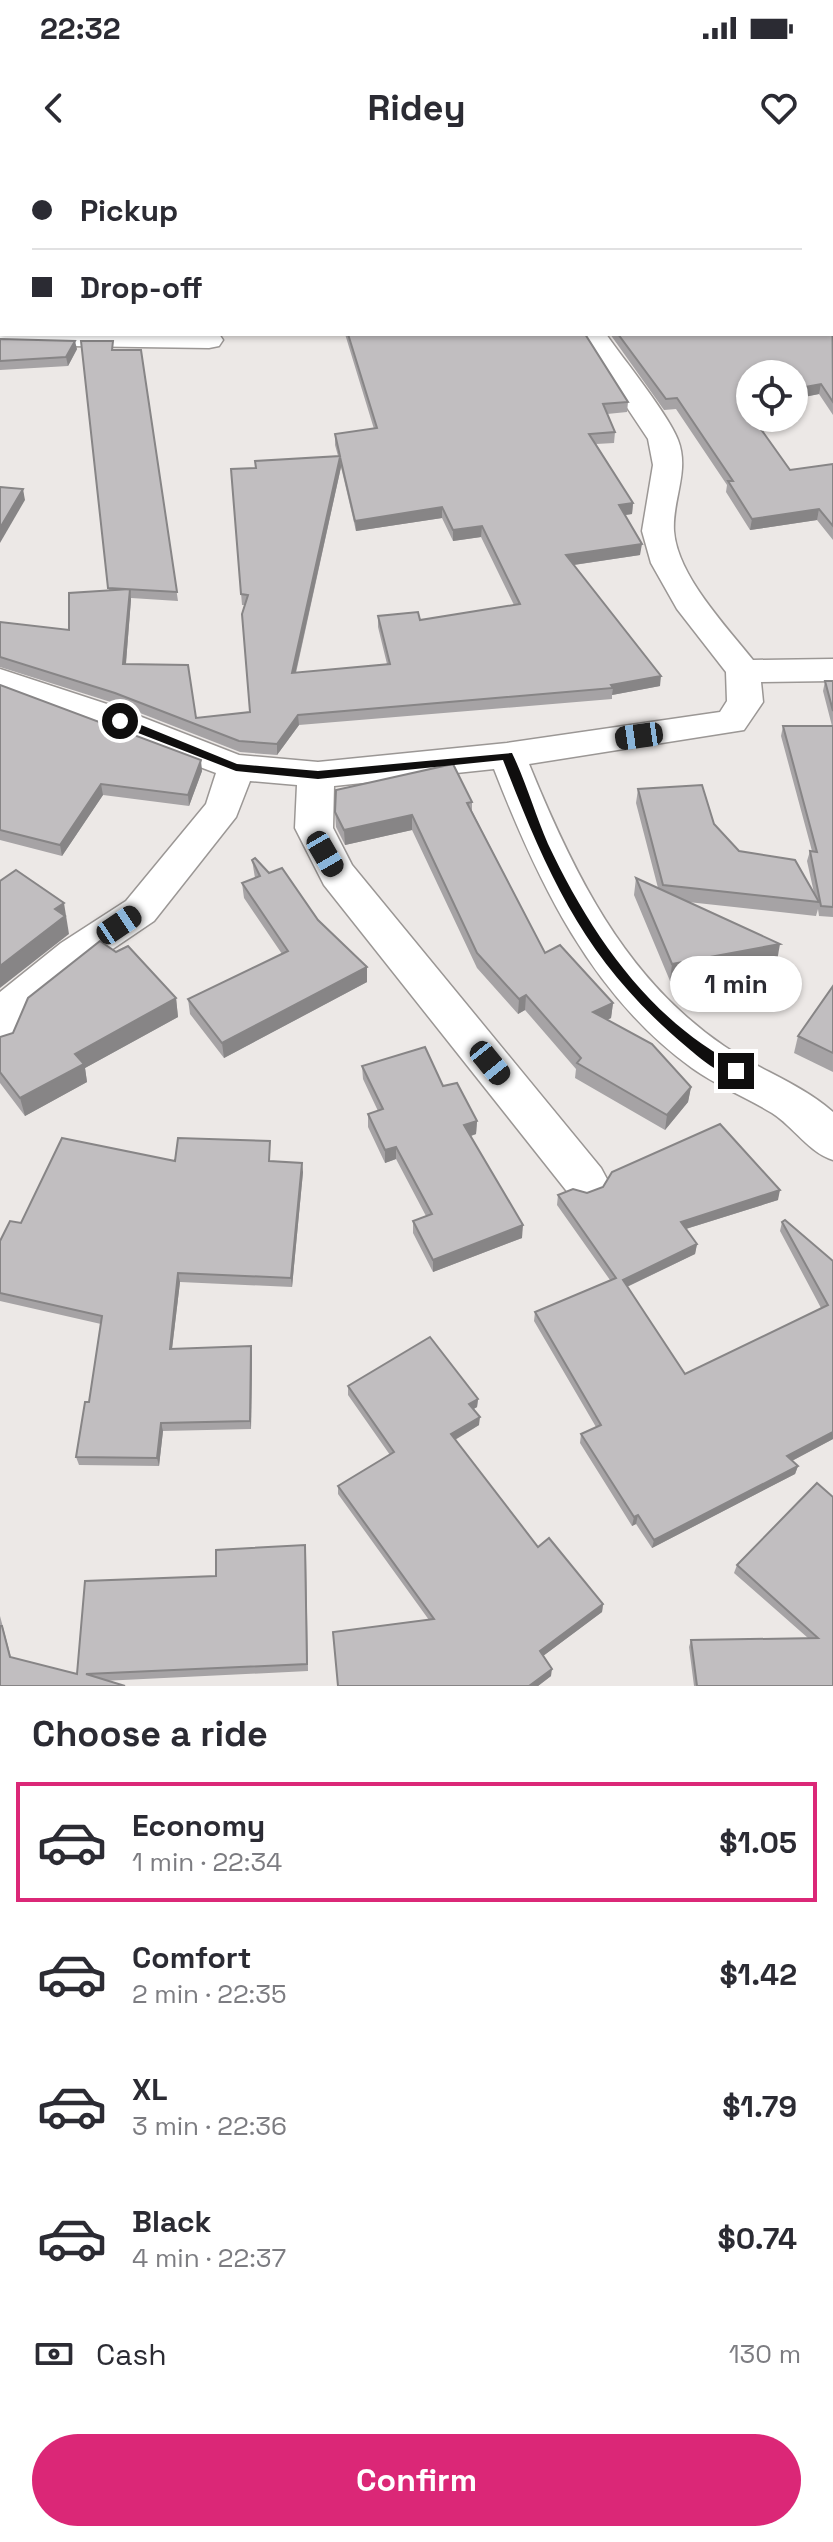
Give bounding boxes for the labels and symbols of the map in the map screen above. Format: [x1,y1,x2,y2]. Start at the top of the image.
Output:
route start [102,703,138,739]
car [614,721,664,751]
car [303,827,347,881]
car [92,902,146,948]
callout: 1 min [670,955,802,1011]
car [466,1037,514,1089]
route end [718,1053,754,1089]

